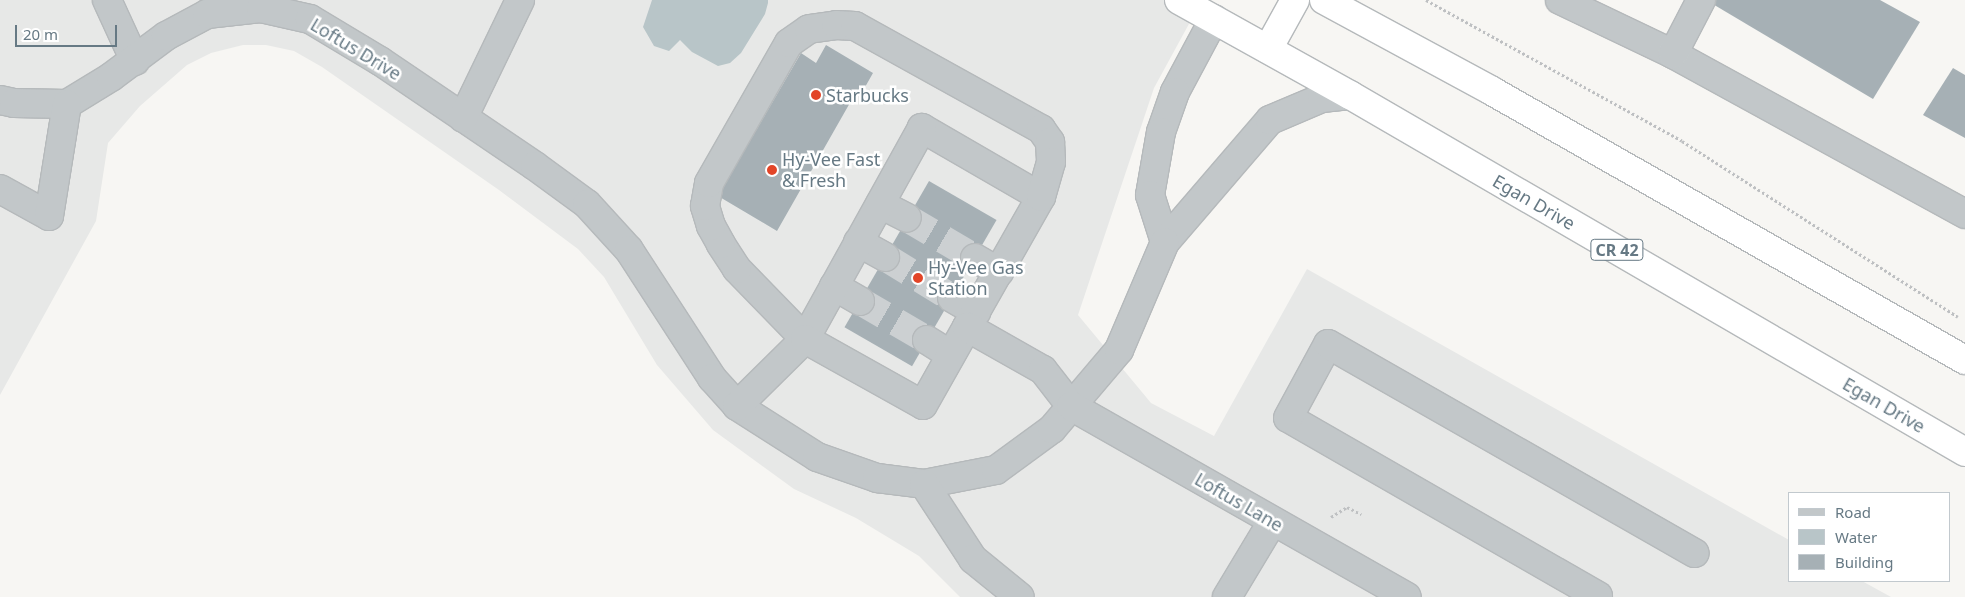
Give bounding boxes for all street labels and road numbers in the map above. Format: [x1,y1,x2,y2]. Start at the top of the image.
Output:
street label: Loftus Drive [307,13,405,85]
street label: Egan Drive [1489,170,1579,234]
road number: CR 42 [1590,236,1644,264]
street label: Egan Drive [1839,373,1929,437]
street label: Loftus Lane [1191,468,1287,536]

